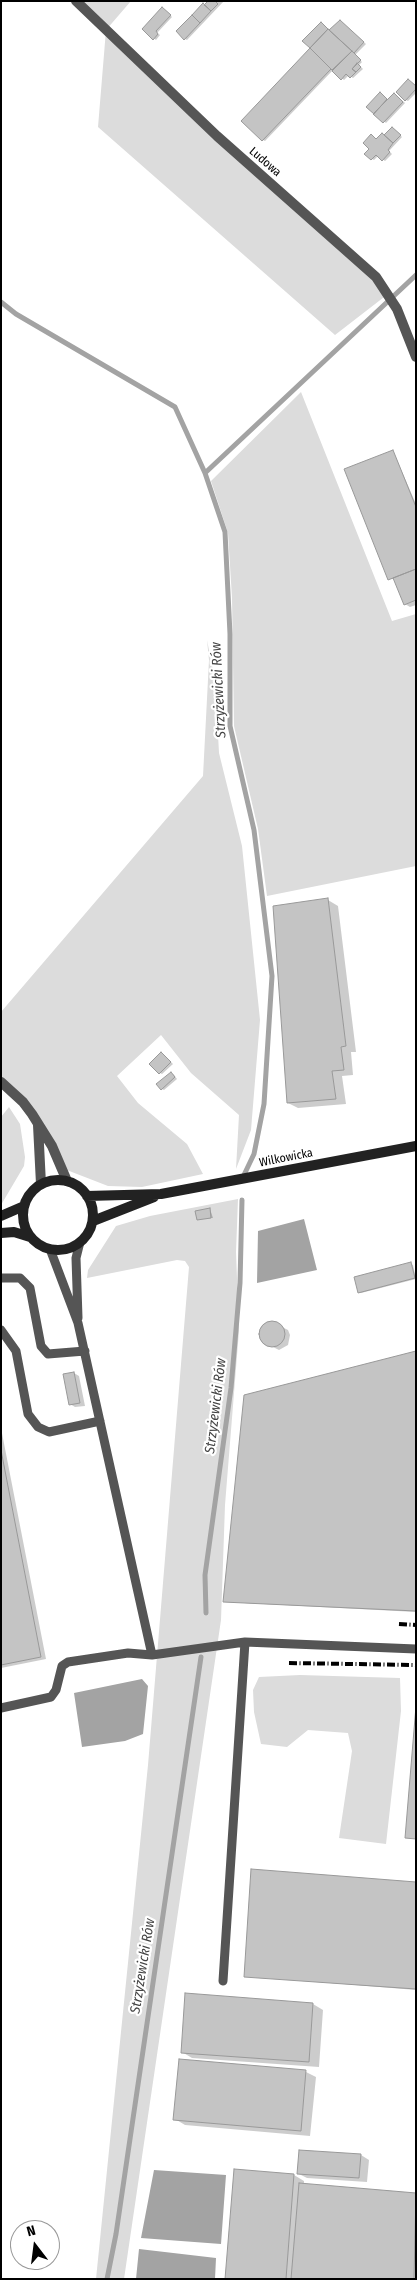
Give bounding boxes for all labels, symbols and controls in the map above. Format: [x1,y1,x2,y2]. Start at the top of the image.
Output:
street label: Ludowa [246,144,284,180]
water label: Strzyżewicki Rów [208,642,230,738]
street label: Wilkowicka [258,1146,314,1170]
water label: Strzyżewicki Rów [202,1357,230,1455]
water label: Strzyżewicki Rów [127,1917,159,2015]
north arrow [10,2220,60,2270]
text: N [25,2222,37,2240]

